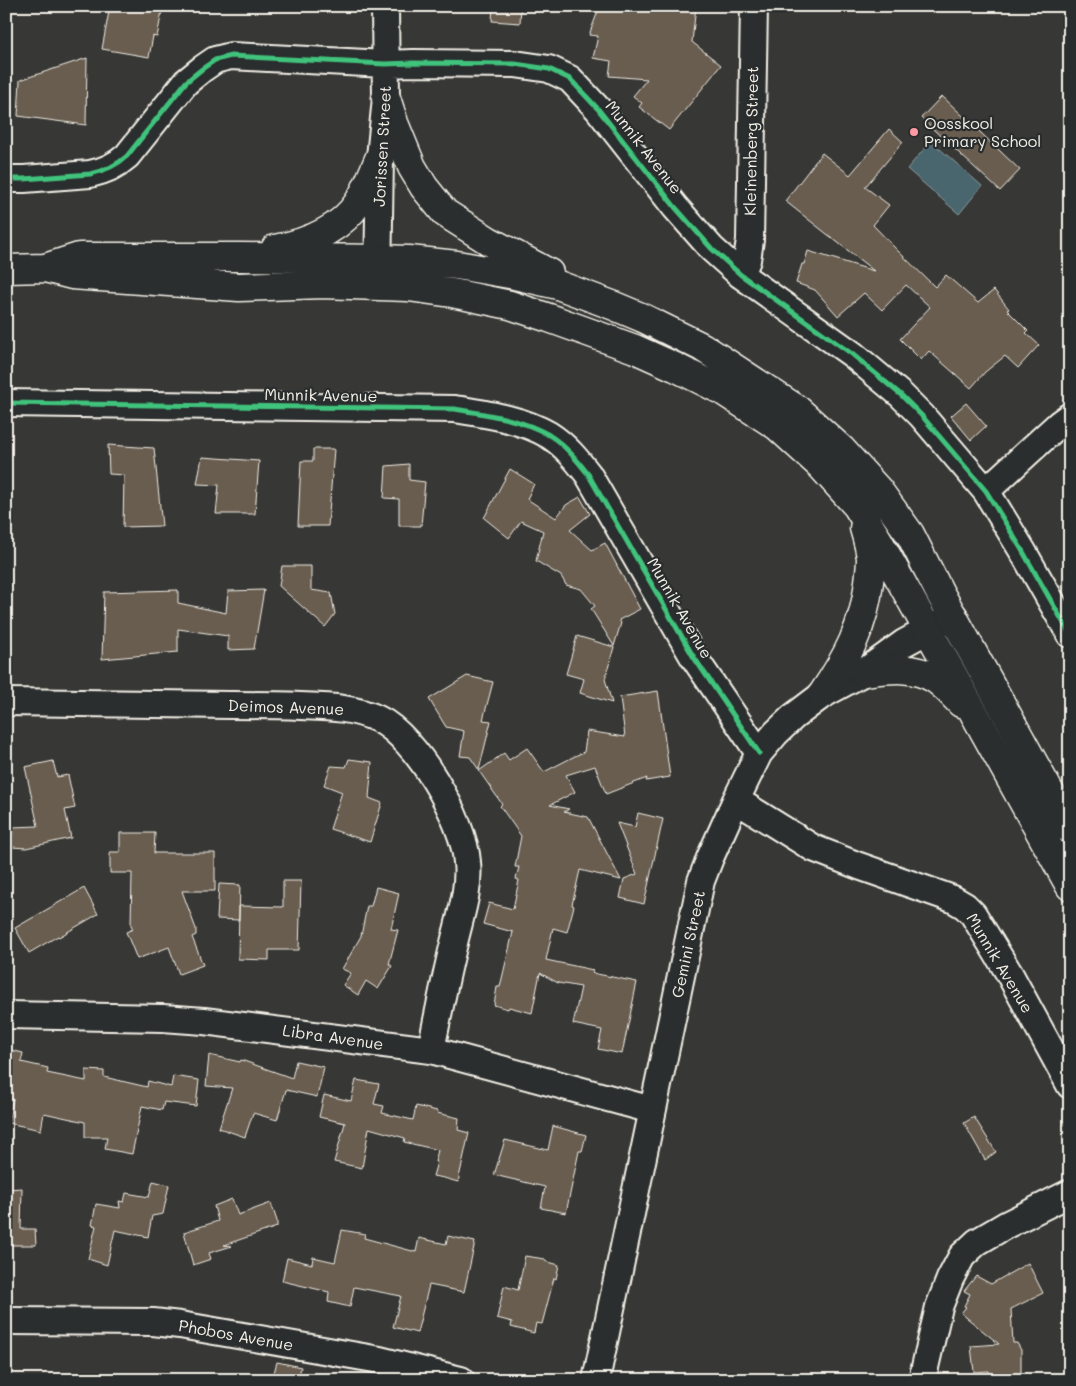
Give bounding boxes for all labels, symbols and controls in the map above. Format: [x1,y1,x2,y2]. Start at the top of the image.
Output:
street label: Kleinenberg Street [739,66,762,216]
street label: Jorissen Street [368,85,395,207]
street label: Munnik Avenue [601,96,687,198]
place label: Oosskool Primary School [924,112,1041,151]
marker: Oosskool Primary School [908,126,920,138]
street label: Munnik Avenue [264,383,378,406]
street label: Munnik Avenue [643,554,718,662]
street label: Deimos Avenue [228,694,344,719]
street label: Gemini Street [666,888,709,999]
street label: Munnik Avenue [962,909,1039,1017]
street label: Libra Avenue [281,1019,385,1054]
street label: Phobos Avenue [177,1314,295,1355]

